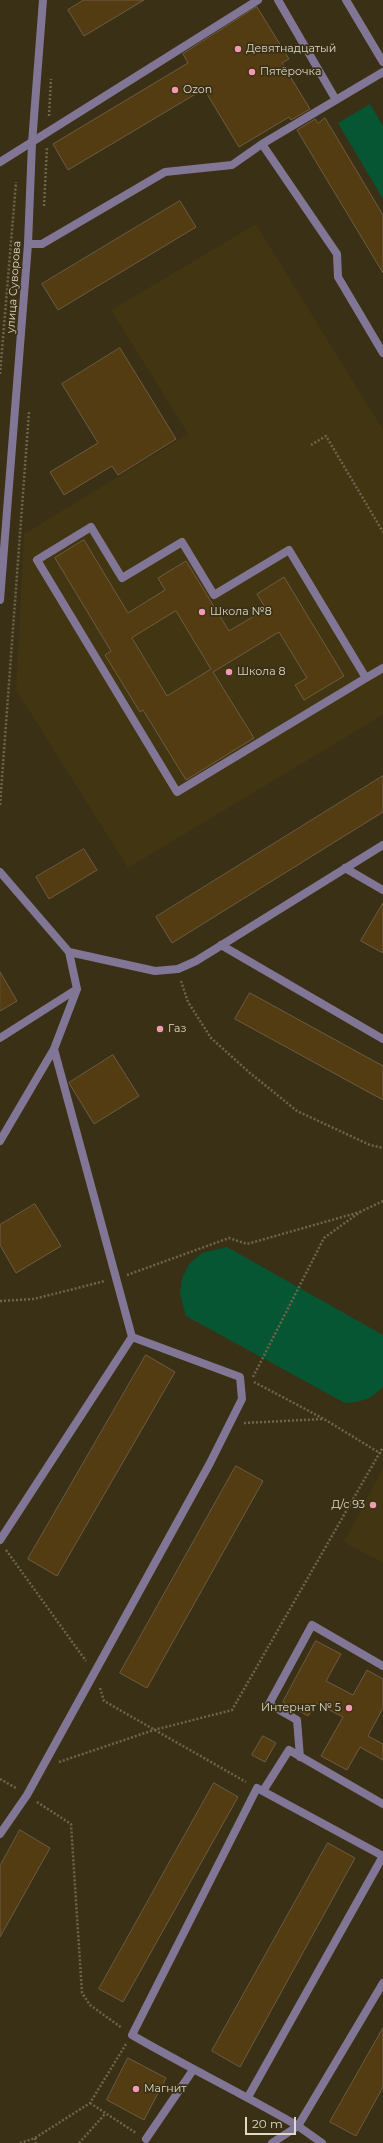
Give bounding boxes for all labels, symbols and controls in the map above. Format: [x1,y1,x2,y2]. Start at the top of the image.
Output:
place label: Девятнадцатый [246,42,336,56]
marker: Девятнадцатый [233,44,243,54]
place label: Пятёрочка [260,65,321,79]
marker: Пятёрочка [247,67,257,77]
place label: Ozon [183,83,212,97]
marker: Ozon [170,85,180,95]
street label: улица Суворова [4,240,24,334]
place label: Школа №8 [210,605,272,619]
marker: Школа №8 [197,607,207,617]
place label: Школа 8 [237,665,285,679]
marker: Школа 8 [224,667,234,677]
place label: Газ [168,1022,186,1036]
marker: Газ [155,1024,165,1034]
place label: Д/с 93 [331,1498,365,1512]
marker: Д/с 93 [368,1500,378,1510]
place label: Интернат № 5 [261,1701,341,1715]
marker: Интернат № 5 [344,1703,354,1713]
place label: Магнит [144,2082,186,2096]
marker: Магнит [131,2084,141,2094]
scale bar [247,2109,298,2135]
text: 20 m [252,2116,283,2131]

